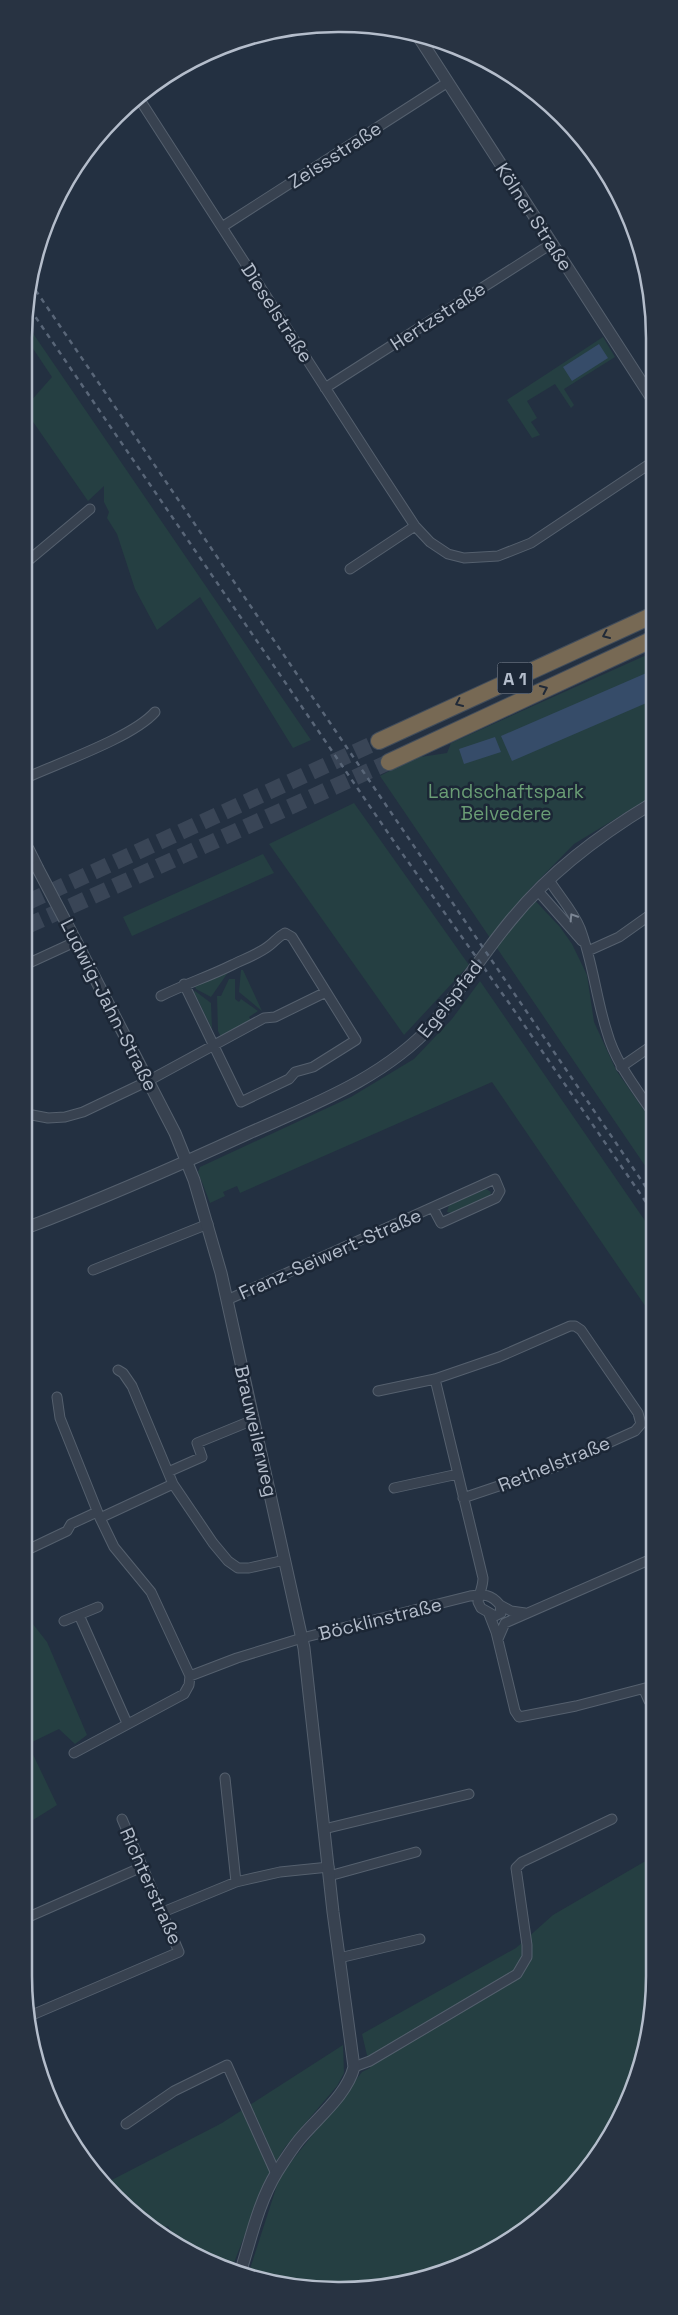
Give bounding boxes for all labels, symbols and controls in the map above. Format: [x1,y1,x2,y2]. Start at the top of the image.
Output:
street label: Zeissstraße [284,116,386,194]
street label: Kölner Straße [490,158,578,276]
street label: Dieselstraße [235,258,319,368]
street label: Hertzstraße [385,276,491,356]
one-way arrow [602,629,611,640]
road number: A 1 [498,662,532,694]
one-way arrow [538,685,547,695]
one-way arrow [455,697,464,708]
park label: Landschaftspark Belvedere [428,779,584,826]
one-way arrow [570,913,579,922]
street label: Ludwig-Jahn-Straße [55,915,163,1095]
street label: Egelspfad [412,955,488,1043]
street label: Franz-Seiwert-Straße [235,1202,425,1306]
street label: Brauweilerweg [229,1363,283,1499]
street label: Rethelstraße [494,1430,614,1498]
street label: Böcklinstraße [316,1592,444,1646]
street label: Richterstraße [114,1824,188,1948]

